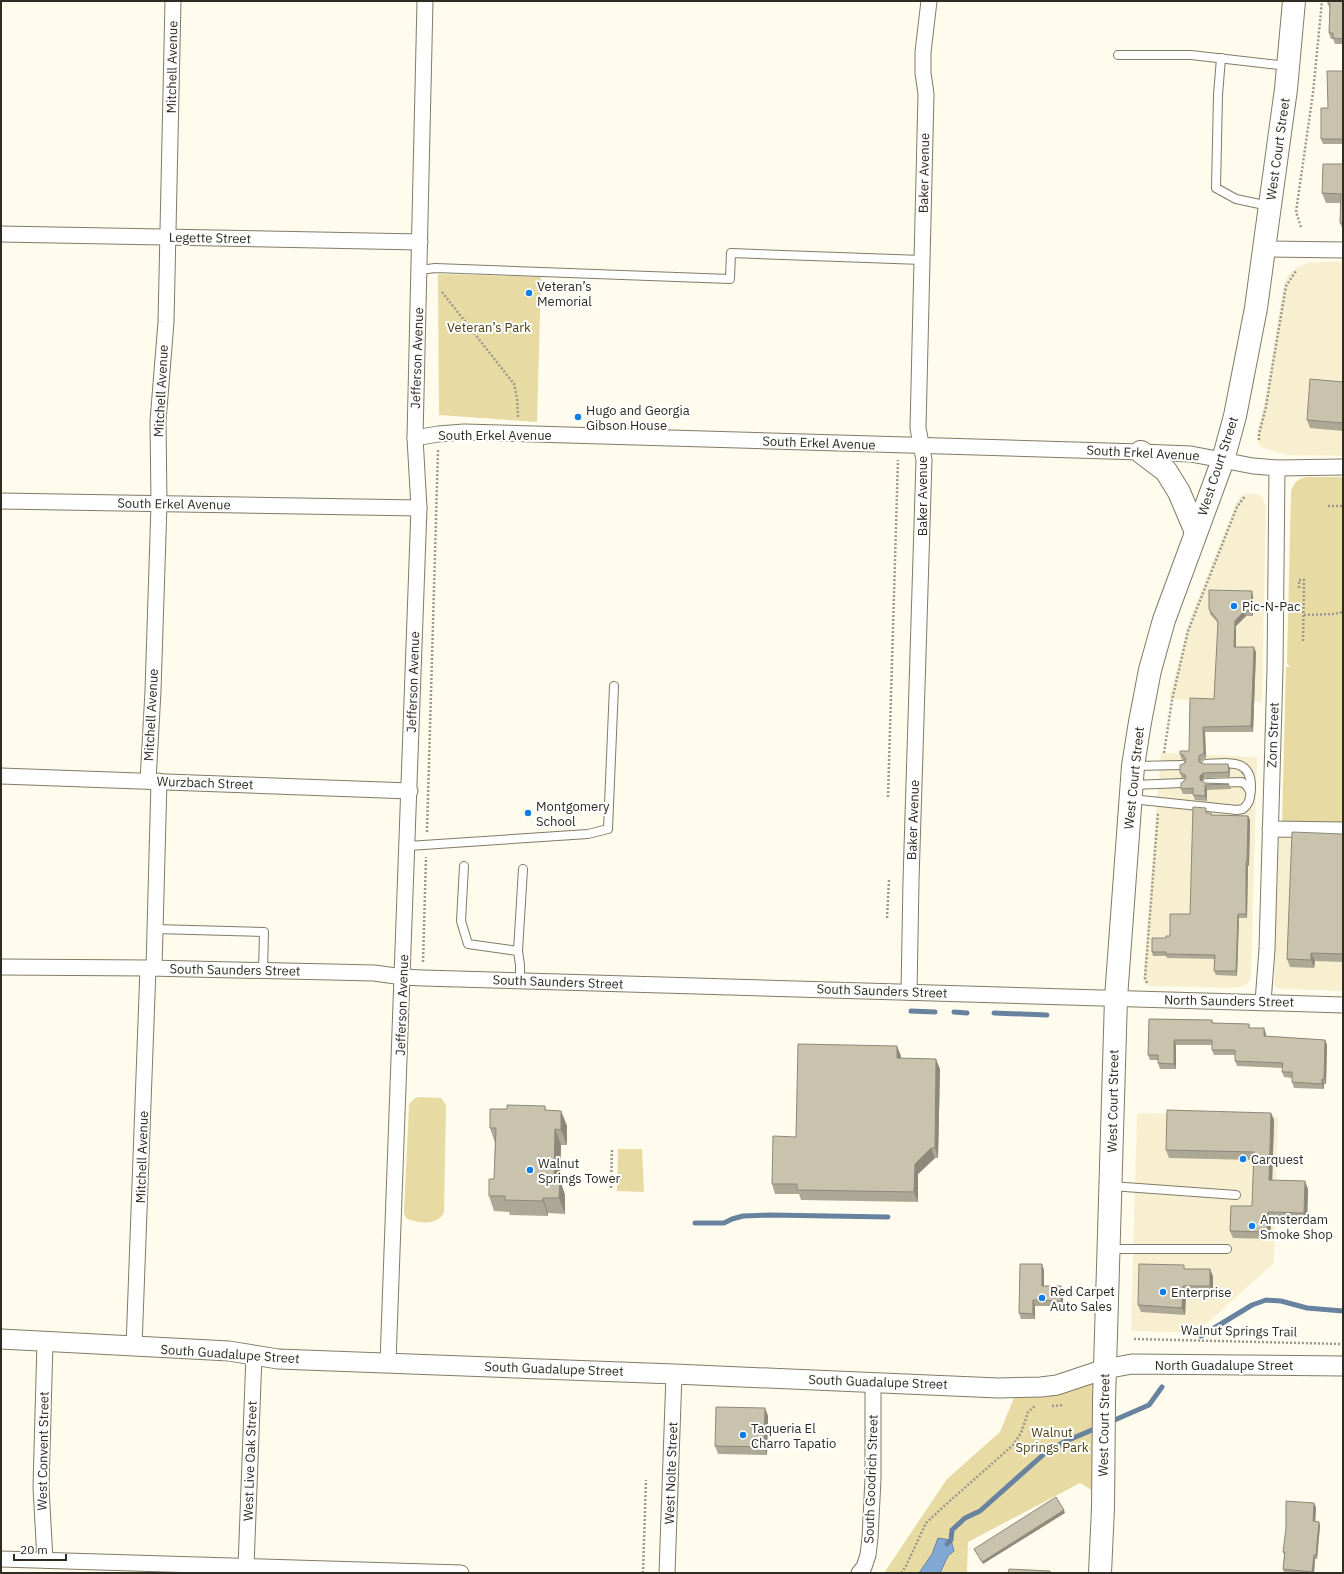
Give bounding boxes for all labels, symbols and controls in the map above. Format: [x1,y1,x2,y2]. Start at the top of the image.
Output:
street label: Mitchell Avenue [163,20,181,114]
street label: West Court Street [1262,97,1294,201]
street label: Baker Avenue [915,133,933,213]
street label: Legette Street [169,229,251,247]
place label: Veteran’s Memorial [537,278,592,310]
marker: Veteran’s Memorial [524,288,534,298]
street label: Jefferson Avenue [407,307,427,409]
park label: Veteran’s Park [447,319,531,336]
street label: Mitchell Avenue [150,344,172,438]
place label: Hugo and Georgia Gibson House [586,402,690,434]
marker: Hugo and Georgia Gibson House [573,412,583,422]
street label: West Court Street [1194,414,1242,518]
street label: South Erkel Avenue [438,427,552,444]
street label: South Erkel Avenue [762,433,876,453]
street label: South Erkel Avenue [1086,442,1200,464]
street label: Baker Avenue [914,456,931,536]
street label: South Erkel Avenue [117,495,231,513]
place label: Pic-N-Pac [1242,598,1301,615]
marker: Pic-N-Pac [1229,601,1239,611]
street label: Jefferson Avenue [403,631,423,733]
street label: Mitchell Avenue [140,668,162,762]
street label: Zorn Street [1263,702,1283,768]
street label: West Court Street [1120,726,1148,830]
street label: Wurzbach Street [156,773,254,793]
street label: Baker Avenue [903,780,923,860]
place label: Montgomery School [536,798,610,830]
marker: Montgomery School [523,808,533,818]
street label: Jefferson Avenue [392,954,412,1056]
street label: South Saunders Street [169,960,301,980]
street label: South Saunders Street [492,971,624,993]
street label: South Saunders Street [816,980,948,1002]
street label: North Saunders Street [1164,991,1294,1011]
street label: West Court Street [1104,1049,1122,1153]
street label: Mitchell Avenue [132,1110,152,1204]
place label: Carquest [1251,1151,1304,1168]
marker: Carquest [1238,1154,1248,1164]
place label: Walnut Springs Tower [538,1155,621,1187]
marker: Walnut Springs Tower [525,1165,535,1175]
place label: Amsterdam Smoke Shop [1260,1211,1333,1243]
marker: Amsterdam Smoke Shop [1247,1221,1257,1231]
place label: Red Carpet Auto Sales [1050,1283,1115,1315]
place label: Enterprise [1171,1284,1231,1301]
marker: Enterprise [1158,1287,1168,1297]
marker: Red Carpet Auto Sales [1037,1293,1047,1303]
street label: Walnut Springs Trail [1181,1321,1298,1341]
street label: South Guadalupe Street [160,1341,300,1367]
street label: North Guadalupe Street [1155,1357,1293,1374]
street label: South Guadalupe Street [484,1358,624,1380]
street label: South Guadalupe Street [808,1371,948,1393]
street label: West Court Street [1095,1373,1113,1477]
street label: West Convent Street [33,1391,53,1511]
street label: West Live Oak Street [239,1401,261,1521]
street label: South Goodrich Street [860,1414,882,1544]
place label: Taqueria El Charro Tapatio [751,1420,836,1452]
street label: West Nolte Street [661,1421,681,1525]
park label: Walnut Springs Park [1015,1424,1089,1456]
marker: Taqueria El Charro Tapatio [738,1430,748,1440]
scale bar [14,1536,66,1562]
text: 20 m [20,1542,48,1557]

